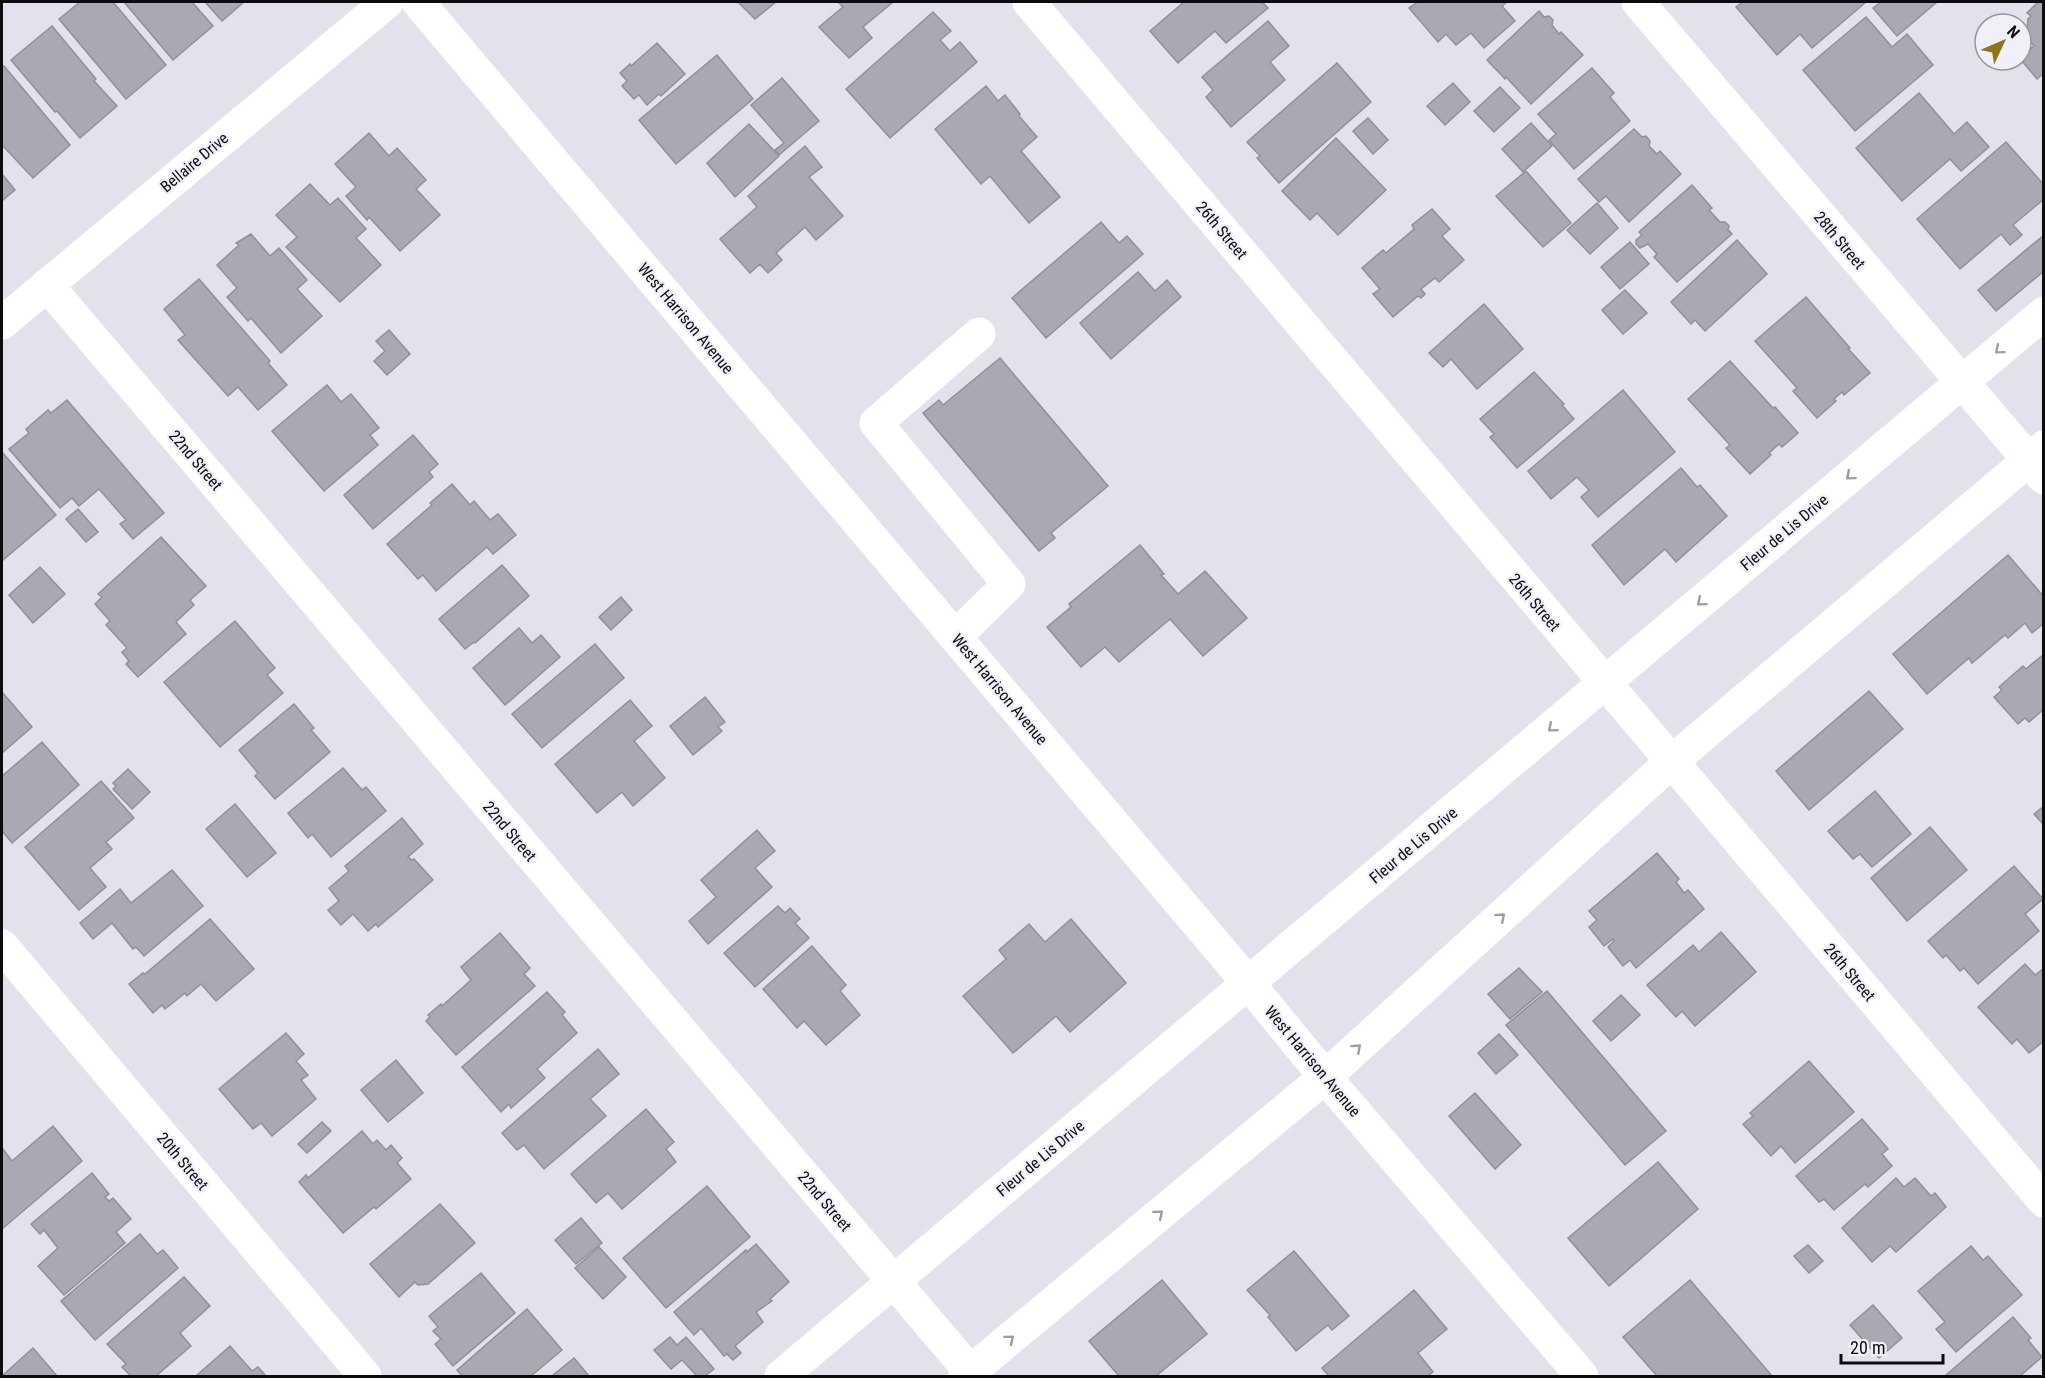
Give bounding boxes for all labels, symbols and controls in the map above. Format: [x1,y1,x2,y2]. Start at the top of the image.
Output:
north arrow [1973,12,2033,72]
text: N [2003,22,2024,42]
street label: Bellaire Drive [157,129,232,196]
street label: 26th Street [1192,198,1251,263]
street label: 28th Street [1810,208,1869,273]
street label: West Harrison Avenue [634,259,738,378]
one-way arrow [1995,343,2006,354]
street label: 22nd Street [165,426,226,494]
one-way arrow [1846,469,1857,480]
street label: Fleur de Lis Drive [1737,490,1832,575]
street label: 26th Street [1505,570,1564,635]
one-way arrow [1696,595,1707,606]
street label: West Harrison Avenue [948,630,1052,749]
one-way arrow [1548,720,1559,731]
street label: 22nd Street [479,797,540,865]
street label: Fleur de Lis Drive [1366,803,1461,888]
one-way arrow [1494,913,1505,924]
street label: 26th Street [1820,940,1879,1005]
street label: West Harrison Avenue [1261,1002,1365,1121]
one-way arrow [1350,1044,1360,1055]
street label: Fleur de Lis Drive [993,1116,1088,1201]
street label: 20th Street [153,1129,212,1194]
street label: 22nd Street [794,1167,855,1235]
one-way arrow [1153,1211,1164,1222]
scale bar [1841,1327,1943,1365]
one-way arrow [1003,1335,1014,1346]
text: 20 m [1850,1337,1885,1358]

